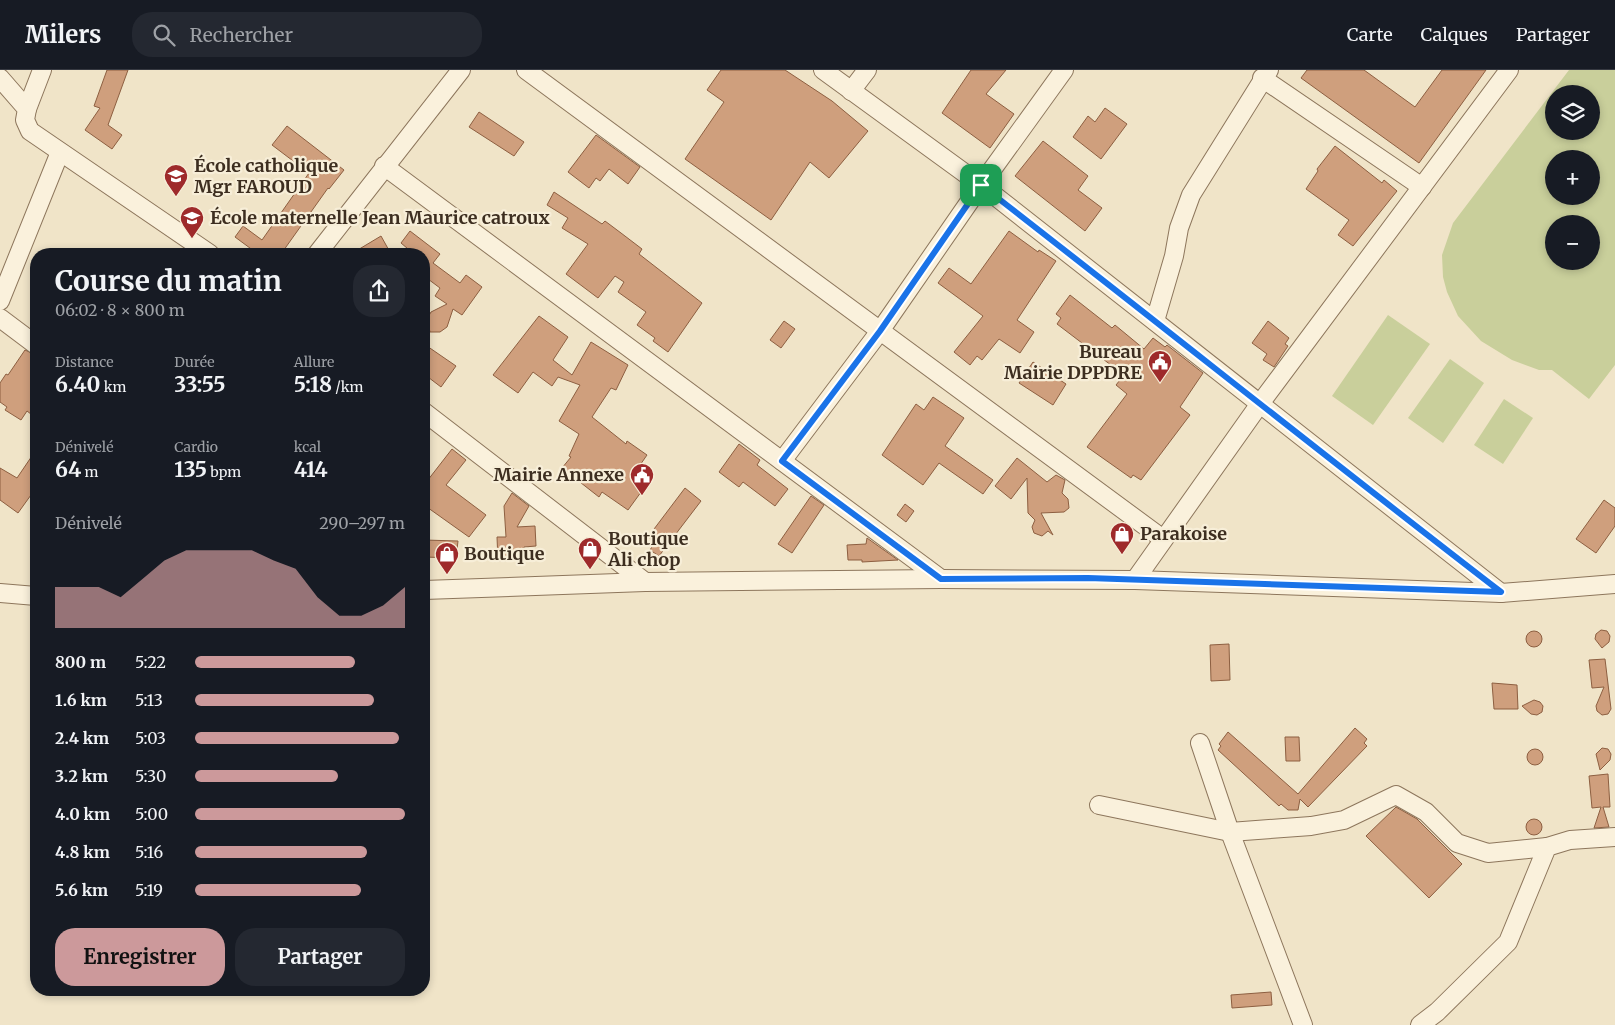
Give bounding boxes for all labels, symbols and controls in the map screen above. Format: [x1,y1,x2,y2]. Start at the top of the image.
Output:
search box [132,12,482,57]
text: Milers [25,19,102,50]
icon: search [150,21,178,49]
text: Rechercher [190,23,293,47]
text: Carte [1347,23,1393,46]
text: Calques [1421,23,1488,46]
text: Partager [1516,23,1590,46]
map controls [1545,85,1600,270]
button: layers [1545,85,1600,140]
button: + [1545,150,1600,205]
place label: École catholique Mgr FAROUD [194,154,338,198]
school or university icon: École catholique Mgr FAROUD [163,163,189,197]
pin [960,164,1002,206]
icon: arrive [967,171,995,199]
school or university icon: École maternelle Jean Maurice catroux [179,205,205,239]
place label: École maternelle Jean Maurice catroux [210,206,550,229]
button: − [1545,215,1600,270]
text: Course du matin [55,263,282,299]
button: share [353,265,405,317]
text: 06:02 · 8 × 800 m [55,300,185,320]
place label: Bureau Mairie DPPDRE [1004,340,1142,384]
public building icon: Bureau Mairie DPPDRE [1147,349,1173,383]
text: Distance [55,353,114,371]
text: Durée [174,353,215,371]
text: Allure [294,353,334,371]
text: 6.40 [55,371,100,398]
text: 33:55 [174,371,226,398]
text: 5:18 [294,371,332,398]
text: km [100,378,126,396]
text: /km [332,378,364,396]
text: Dénivelé [55,438,113,456]
text: Cardio [174,438,218,456]
text: kcal [294,438,321,456]
text: 64 [55,456,81,483]
text: 135 [174,456,207,483]
text: 414 [294,456,328,483]
public building icon: Mairie Annexe [629,462,655,496]
text: m [81,463,98,481]
text: bpm [207,463,241,481]
place label: Mairie Annexe [494,463,624,486]
text: Dénivelé [55,513,122,533]
text: 290–297 m [319,513,405,533]
shop icon: Parakoise [1109,521,1135,555]
place label: Parakoise [1140,522,1227,545]
place label: Boutique Ali chop [607,527,689,571]
shop icon: Boutique Ali chop [577,536,603,570]
shop icon: Boutique [434,541,460,575]
place label: Boutique [464,542,545,565]
text: 800 m [55,652,106,672]
text: 5:22 [135,652,166,672]
text: 1.6 km [55,690,107,710]
text: 5:13 [135,690,163,710]
text: 2.4 km [55,728,109,748]
text: 5:03 [135,728,166,748]
text: 3.2 km [55,766,108,786]
text: 5:30 [135,766,166,786]
text: 4.0 km [55,804,110,824]
text: 5:00 [135,804,168,824]
text: 4.8 km [55,842,110,862]
text: 5:16 [135,842,163,862]
text: 5.6 km [55,880,108,900]
text: 5:19 [135,880,163,900]
button: Enregistrer [55,928,225,986]
button: Partager [235,928,405,986]

